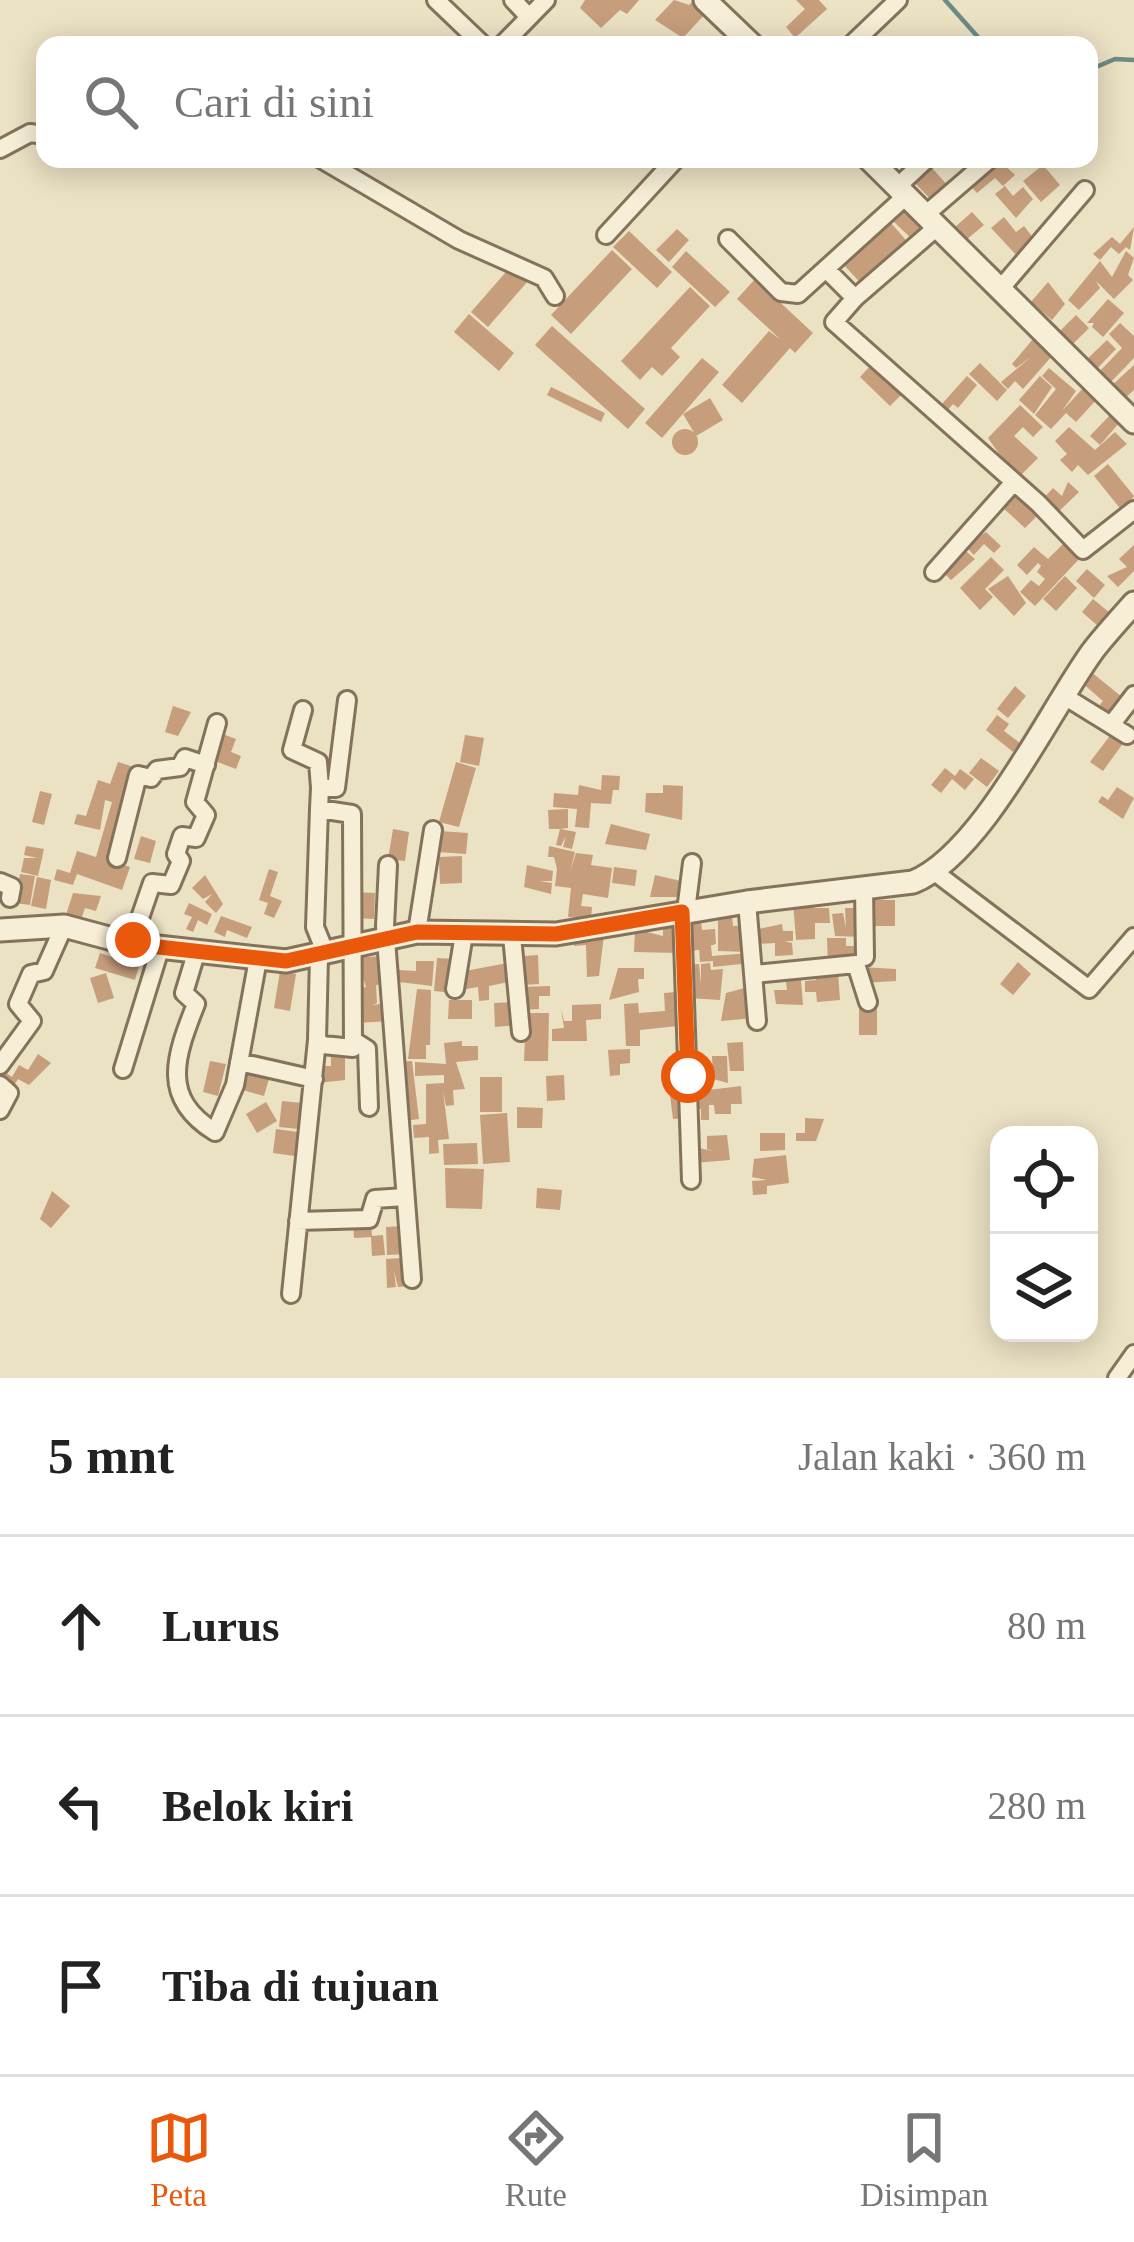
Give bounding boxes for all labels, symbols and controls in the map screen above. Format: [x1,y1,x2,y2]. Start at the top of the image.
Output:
search box [36,36,1098,168]
icon: search [78,69,144,135]
text: Cari di sini [174,77,374,127]
route end [106,913,160,967]
route start [661,1049,715,1103]
map controls [990,1126,1098,1342]
button: locate [990,1126,1098,1234]
button: layers [990,1234,1098,1342]
text: 5 mnt [48,1428,174,1484]
text: Jalan kaki · 360 m [798,1435,1086,1478]
icon: ahead [48,1593,114,1659]
text: Lurus [162,1601,280,1651]
text: 80 m [1007,1604,1086,1647]
icon: left [48,1773,114,1839]
text: Belok kiri [162,1781,353,1831]
text: 280 m [987,1784,1086,1827]
icon: arrive [48,1953,114,2019]
text: Tiba di tujuan [162,1961,439,2011]
tab: Peta [146,2105,212,2214]
tab: Rute [503,2105,569,2214]
tab: Disimpan [860,2105,988,2214]

